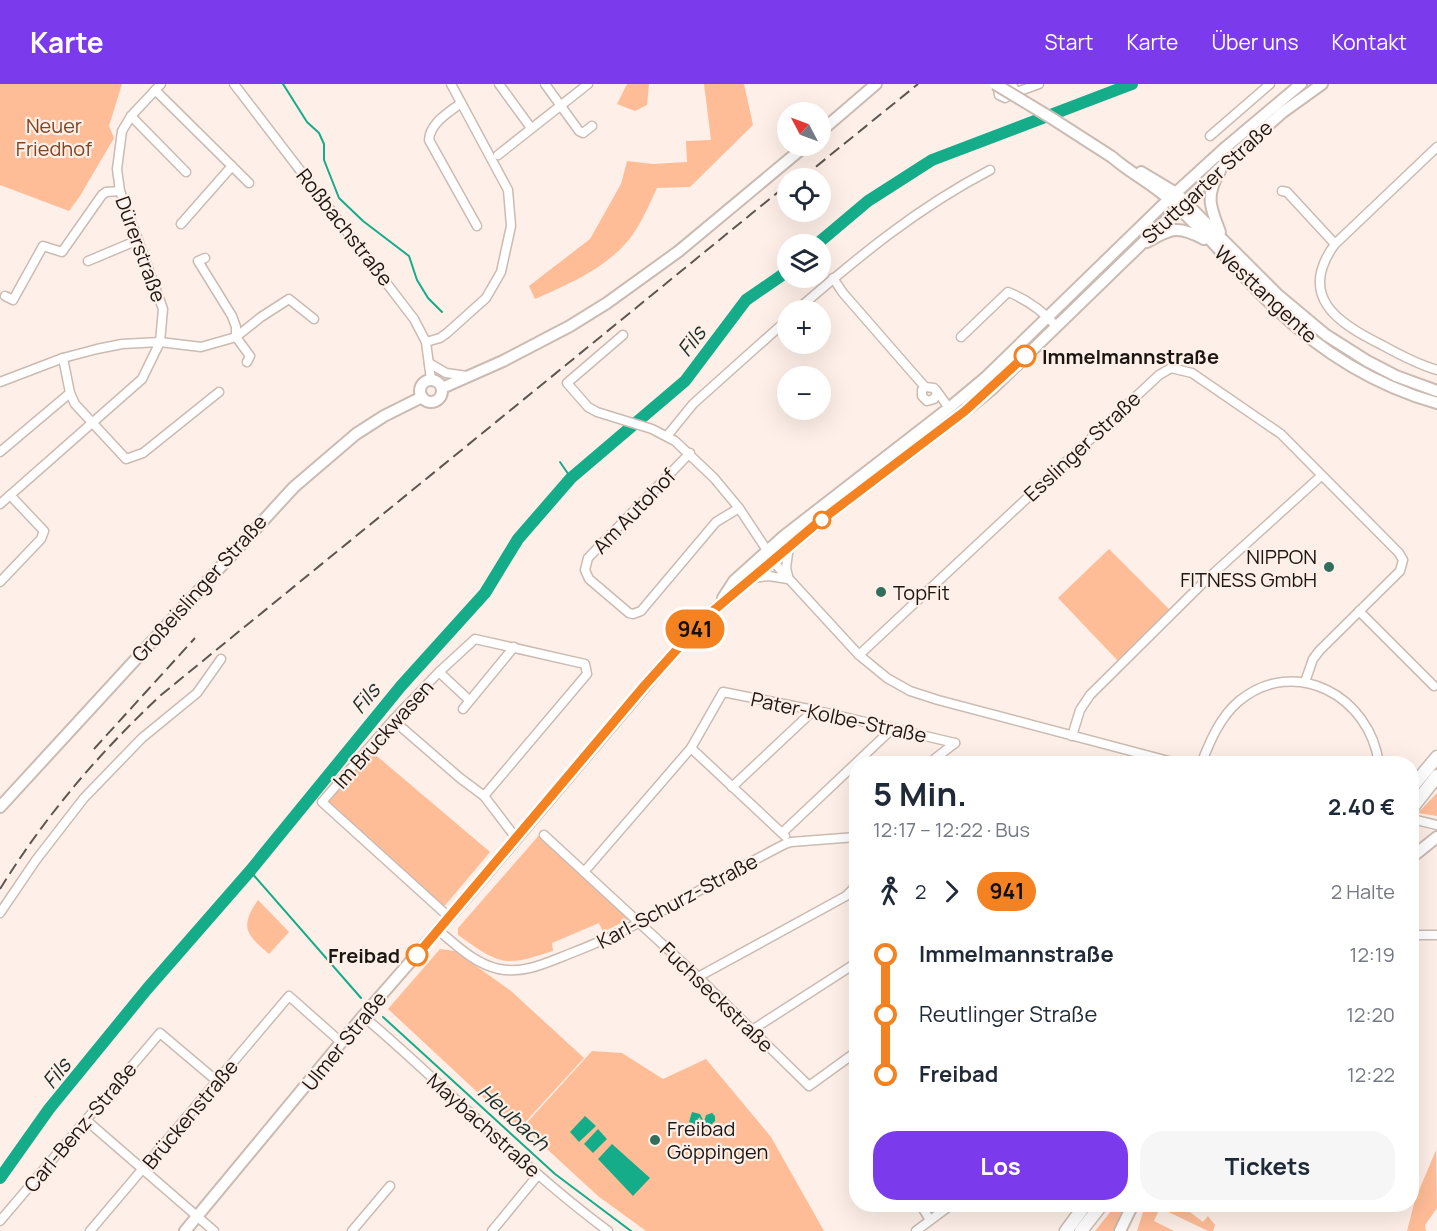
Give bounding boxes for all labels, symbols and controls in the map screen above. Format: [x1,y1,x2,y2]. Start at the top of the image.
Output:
text: Karte [30,23,104,61]
text: Start [1044,28,1093,56]
text: Karte [1126,28,1178,56]
text: Über uns [1211,28,1299,56]
text: Kontakt [1332,28,1407,56]
north arrow [777,102,831,156]
map controls [777,102,831,420]
park label: Neuer Friedhof [16,112,92,162]
street label: Stuttgarter Straße [1136,114,1278,250]
street label: Roßbachstraße [291,163,399,291]
button: locate [777,168,831,222]
street label: Dürerstraße [109,192,173,306]
button: layers [777,234,831,288]
street label: Westtangente [1209,239,1323,349]
button: + [777,300,831,354]
water label: Fils [670,318,713,362]
place label: Immelmannstraße [1042,343,1219,370]
marker: Immelmannstraße [1014,345,1036,367]
button: − [777,366,831,420]
street label: Esslinger Straße [1018,385,1146,507]
street label: Am Autohof [587,463,681,559]
street label: Großeislinger Straße [126,508,272,668]
unlabelled marker [813,511,831,529]
place label: NIPPON FITNESS GmbH [1180,543,1317,593]
marker: NIPPON FITNESS GmbH [1322,560,1336,574]
place label: TopFit [893,579,950,606]
marker: TopFit [874,585,888,599]
line badge: 941 [660,610,730,648]
text: 941 [677,615,713,643]
street label: Im Bruckwasen [327,674,439,794]
water label: Fils [344,675,387,719]
street label: Pater-Kolbe-Straße [749,685,929,749]
text: 5 Min. [873,771,967,816]
text: 2.40 € [1328,792,1395,822]
text: 12:17 – 12:22 · Bus [873,816,1030,843]
street label: Karl-Schurz-Straße [592,847,762,955]
icon: walk [873,875,906,908]
icon: forward [935,875,968,908]
text: 941 [989,877,1024,905]
text: 2 [915,878,926,905]
text: 2 Halte [1331,878,1395,905]
street label: Fuchseckstraße [654,936,780,1058]
text: Immelmannstraße [919,939,1114,969]
text: 12:19 [1350,941,1395,968]
place label: Freibad [328,942,400,969]
marker: Freibad [406,944,428,966]
street label: Ulmer Straße [296,986,392,1096]
text: Reutlinger Straße [919,999,1097,1029]
text: 12:20 [1346,1001,1395,1028]
water label: Fils [35,1050,78,1094]
street label: Brückenstraße [136,1053,244,1175]
street label: Carl-Benz-Straße [18,1056,142,1198]
text: Freibad [919,1059,998,1089]
text: 12:22 [1347,1061,1395,1088]
street label: Maybachstraße [422,1067,546,1183]
water label: Heubach [472,1077,557,1158]
place label: Freibad Göppingen [667,1115,768,1165]
button: Los [873,1131,1128,1200]
button: Tickets [1140,1131,1395,1200]
marker: Freibad Göppingen [648,1133,662,1147]

